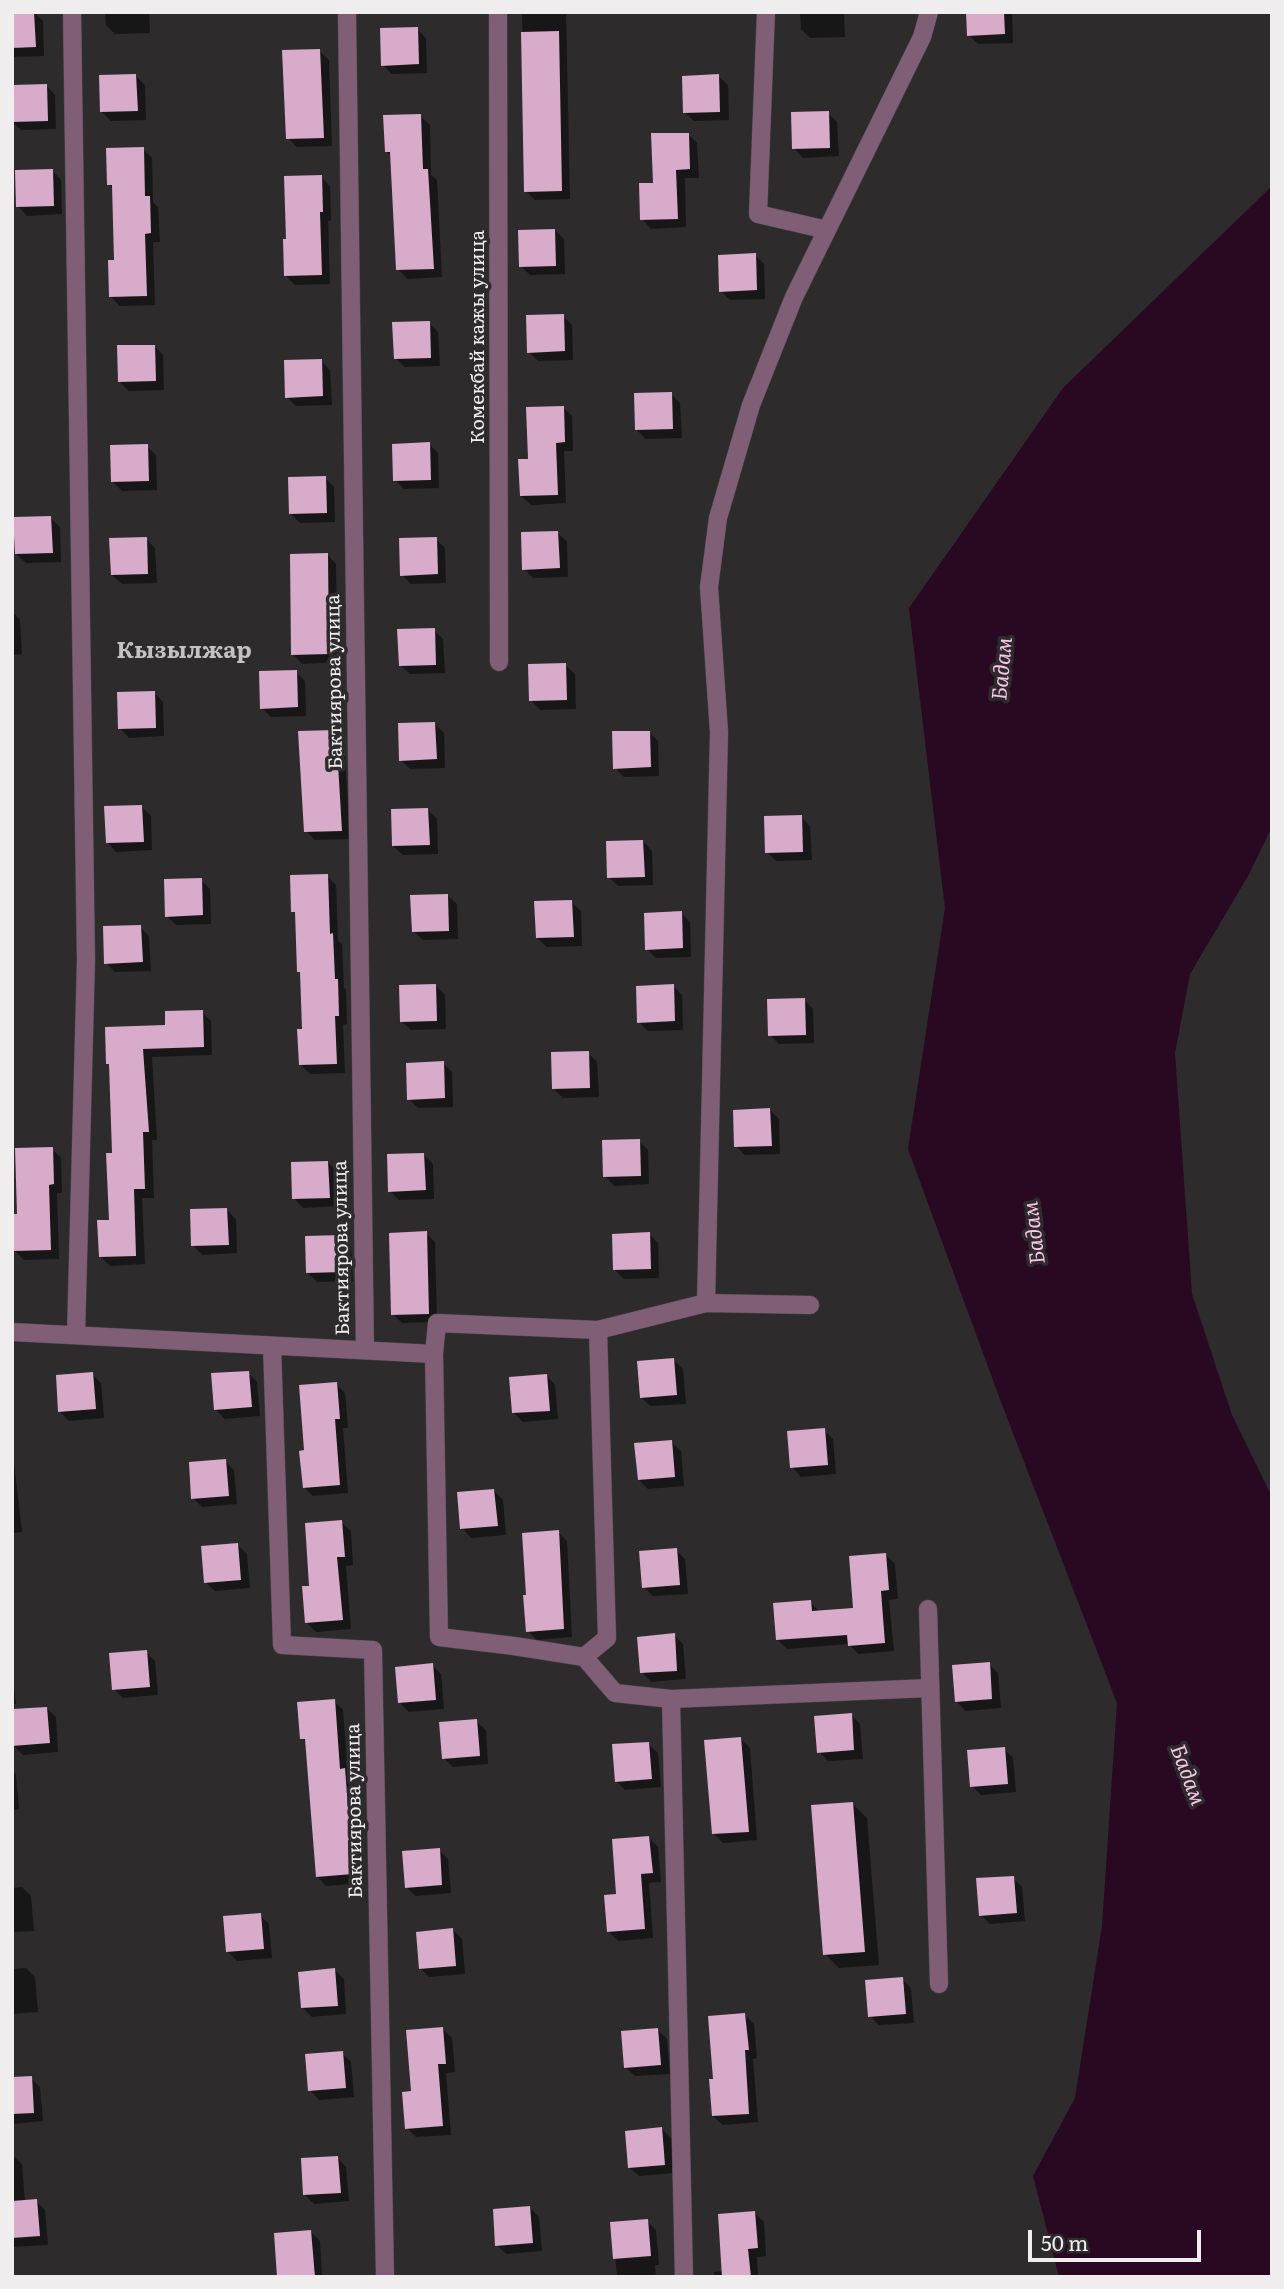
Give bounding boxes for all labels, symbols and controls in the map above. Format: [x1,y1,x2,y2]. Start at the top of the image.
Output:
street label: Комекбай кажы улица [467,230,489,444]
street label: Бактиярова улица [322,594,348,770]
district label: Кызылжар [116,637,252,665]
water label: Бадам [988,637,1018,701]
street label: Бактиярова улица [329,1160,355,1336]
water label: Бадам [1019,1200,1051,1266]
street label: Бактиярова улица [342,1723,368,1899]
water label: Бадам [1164,1741,1210,1809]
scale bar [1032,2216,1205,2260]
text: 50 m [1041,2226,1088,2257]

